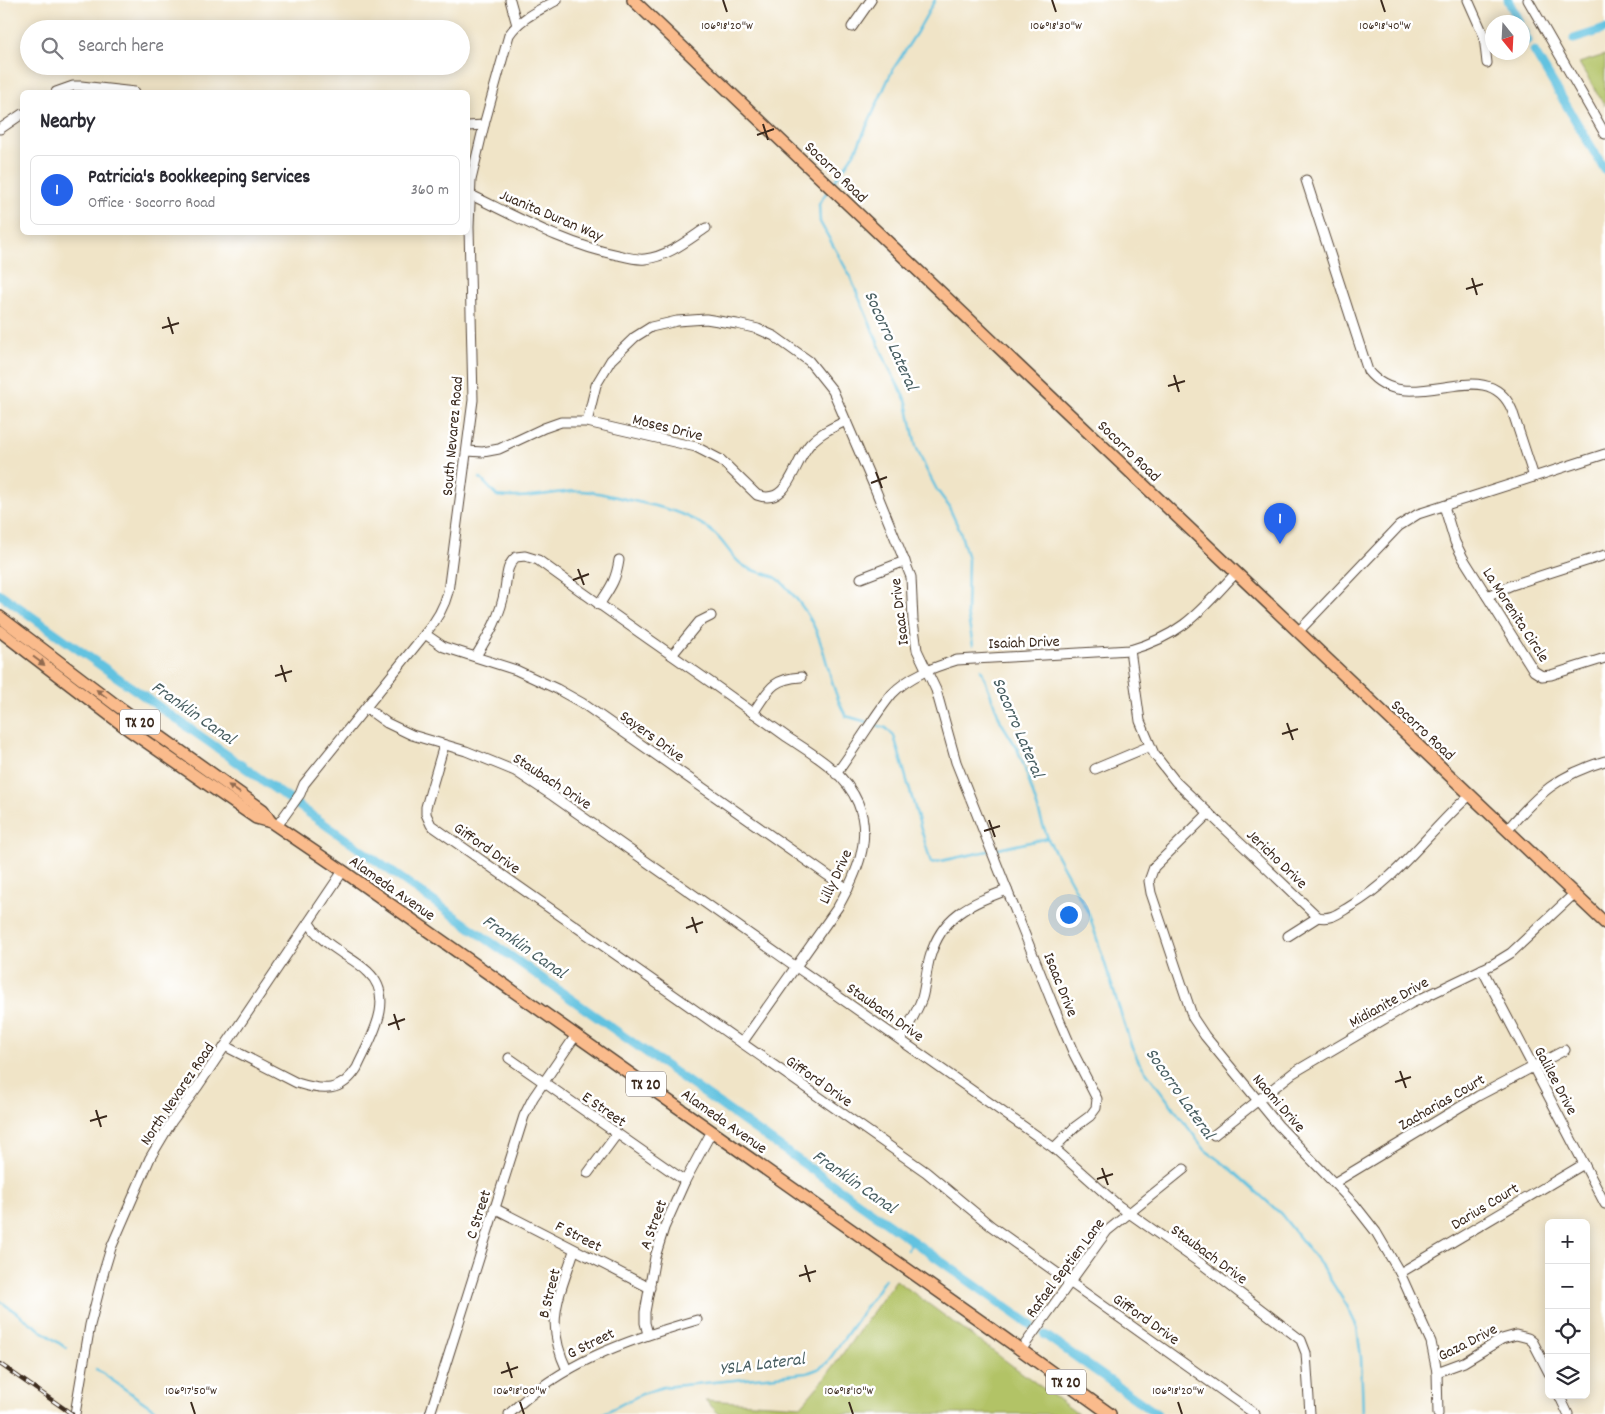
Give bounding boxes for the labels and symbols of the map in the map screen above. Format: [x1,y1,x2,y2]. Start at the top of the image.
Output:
north arrow [1485,15,1530,60]
text: 106°18'20"W [701,18,753,35]
text: 106°18'30"W [1030,18,1082,35]
text: 106°18'40"W [1359,18,1411,35]
street label: Socorro Road [798,137,872,209]
street label: Juanita Duran Way [496,184,607,249]
water label: Socorro Lateral [857,287,923,396]
street label: South Nevarez Road [437,376,470,497]
street label: Moses Drive [630,409,705,448]
street label: Socorro Road [1091,416,1165,488]
pin: 1 [1264,503,1296,544]
street label: La Morenita Circle [1476,564,1554,667]
street label: Isaac Drive [885,577,916,647]
street label: Isaiah Drive [988,631,1060,656]
one-way arrow [32,656,46,666]
water label: Socorro Lateral [984,674,1050,783]
water label: Franklin Canal [146,676,241,753]
one-way arrow [96,689,109,700]
street label: Socorro Road [1385,695,1460,767]
street label: Sayers Drive [614,706,689,768]
road number: TX 20 [120,710,160,734]
street label: Staubach Drive [508,748,596,816]
one-way arrow [227,784,241,794]
street label: Gifford Drive [448,818,525,881]
street label: Jericho Drive [1241,825,1312,895]
street label: Lilly Drive [814,846,859,908]
street label: Alameda Avenue [344,851,439,927]
your location [1056,902,1082,928]
water label: Franklin Canal [477,910,572,987]
street label: Isaac Drive [1036,949,1083,1021]
street label: Midianite Drive [1345,972,1433,1035]
street label: Staubach Drive [841,978,928,1048]
street label: North Nevarez Road [135,1038,221,1150]
street label: Galilee Drive [1527,1043,1582,1120]
water label: Socorro Lateral [1138,1044,1221,1147]
street label: Gifford Drive [780,1051,857,1114]
street label: Naomi Drive [1246,1069,1310,1138]
street label: Zacharias Court [1395,1069,1490,1137]
road number: TX 20 [626,1072,666,1096]
street label: Alameda Avenue [676,1084,771,1160]
street label: E Street [577,1086,631,1134]
water label: Franklin Canal [807,1145,902,1222]
street label: Darius Court [1447,1178,1524,1236]
street label: C Street [461,1187,498,1242]
street label: A Street [635,1197,674,1253]
street label: Rafael Septien Lane [1021,1214,1111,1323]
street label: F Street [551,1216,605,1259]
street label: Staubach Drive [1165,1219,1252,1291]
street label: B Street [533,1266,568,1321]
street label: Gifford Drive [1107,1289,1184,1352]
street label: Gaza Drive [1435,1319,1502,1368]
street label: G Street [563,1323,619,1366]
water label: YSLA Lateral [718,1348,808,1383]
road number: TX 20 [1046,1370,1086,1394]
text: 106°17'50"W [165,1383,217,1400]
text: 106°18'00"W [494,1383,547,1400]
text: 106°18'10"W [824,1383,874,1400]
text: 106°18'20"W [1152,1383,1204,1400]

